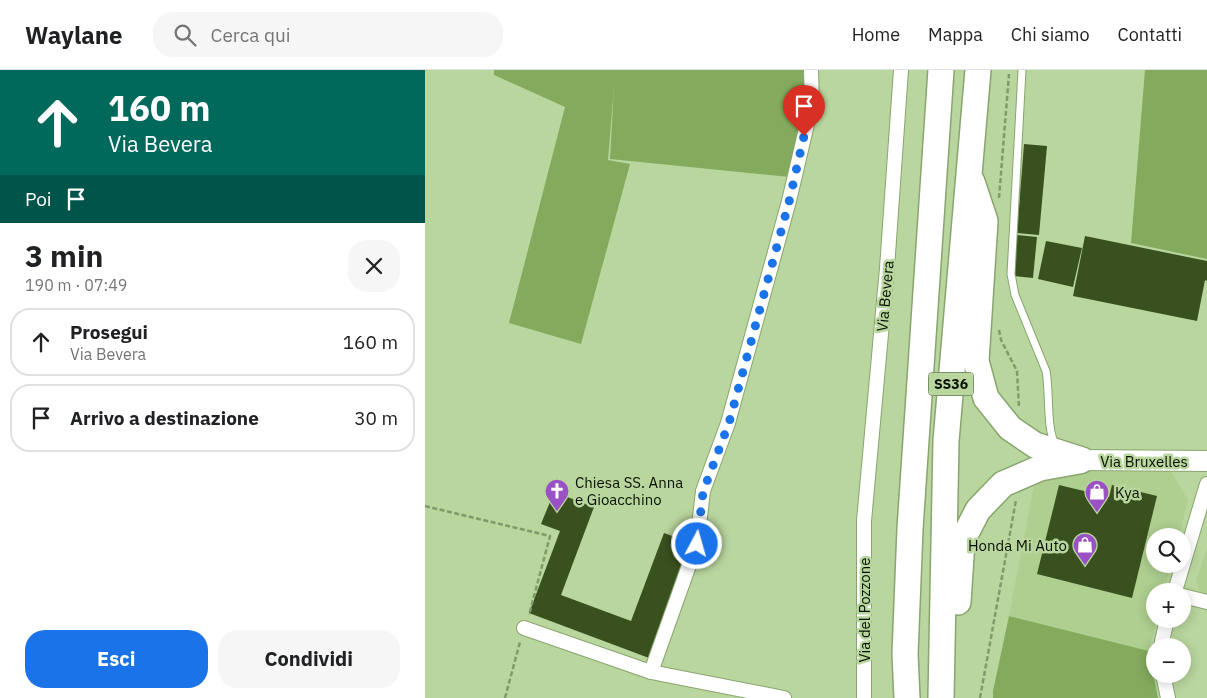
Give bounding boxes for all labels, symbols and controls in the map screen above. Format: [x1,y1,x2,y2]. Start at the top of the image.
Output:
search box [153,12,503,57]
text: Waylane [25,19,123,51]
icon: search [171,21,199,49]
text: Cerca qui [211,23,290,47]
text: Home [852,23,900,46]
text: Mappa [928,23,983,46]
text: Chi siamo [1011,23,1090,46]
text: Contatti [1118,23,1182,46]
text: 160 m [108,85,211,131]
pin [783,85,825,136]
icon: ahead [25,90,90,155]
icon: arrive [790,92,818,120]
text: Via Bevera [108,129,213,158]
icon: arrive [62,185,90,213]
text: Poi [25,187,52,211]
text: 3 min [25,236,103,275]
button: close [348,240,400,292]
street label: Via Bevera [872,260,898,332]
text: 190 m · 07:49 [25,275,127,295]
text: Prosegui [70,320,148,344]
icon: ahead [27,328,55,356]
text: 160 m [343,330,398,354]
text: Via Bevera [70,344,146,364]
road number: SS36 [929,372,973,396]
icon: arrive [27,404,55,432]
text: Arrivo a destinazione [70,406,259,430]
text: 30 m [354,406,398,430]
street label: Via Bruxelles [1100,452,1188,471]
place label: Chiesa SS. Anna e Gioacchino [575,473,683,509]
church icon: Chiesa SS. Anna e Gioacchino [544,478,570,512]
shop icon: Kya [1084,479,1110,513]
place label: Kya [1115,483,1140,502]
position arrow [670,517,722,569]
map controls [1146,528,1191,683]
button: search [1146,528,1191,573]
shop icon: Honda Mi Auto [1072,532,1098,566]
place label: Honda Mi Auto [968,536,1067,555]
street label: Via del Pozzone [855,557,874,663]
button: + [1146,583,1191,628]
button: Esci [25,630,208,688]
button: Condividi [218,630,400,688]
button: − [1146,638,1191,683]

